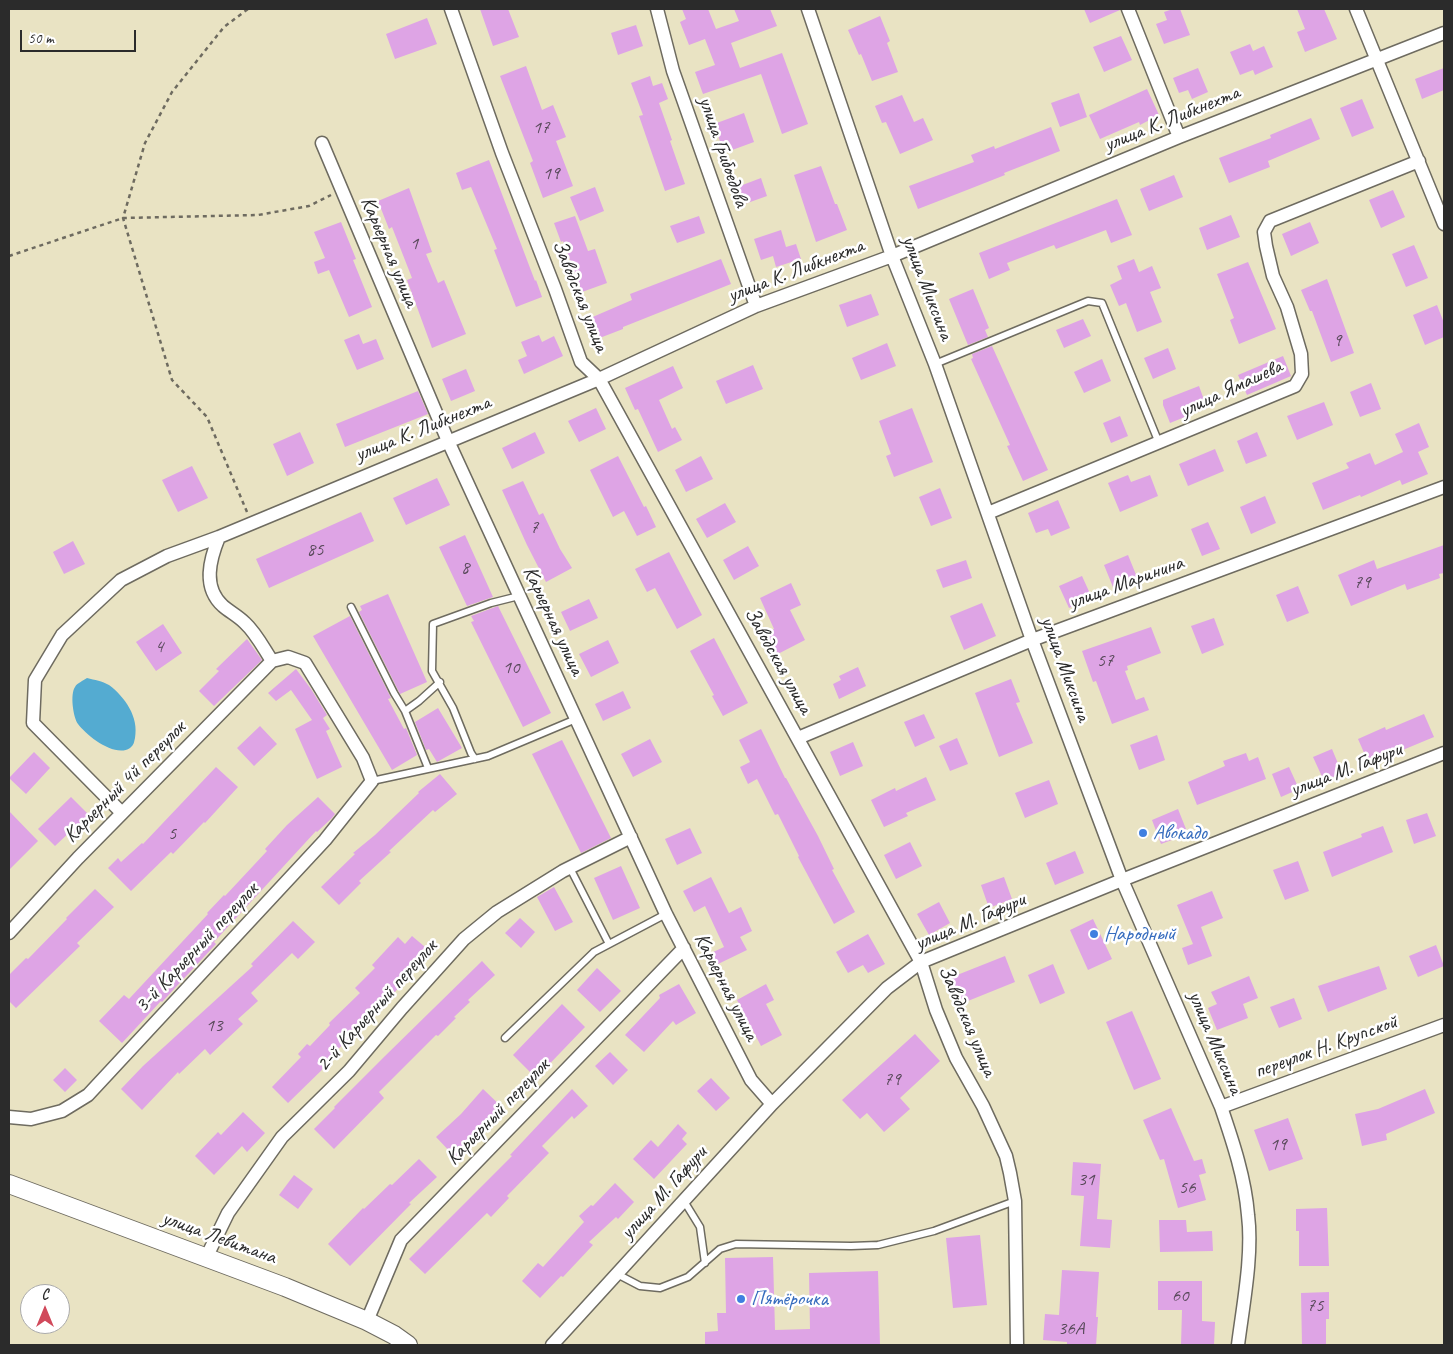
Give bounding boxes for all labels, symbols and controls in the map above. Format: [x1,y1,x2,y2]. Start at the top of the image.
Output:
scale bar [22,20,139,52]
text: 50 m [28,29,54,48]
street label: улица К. Либкнехта [1101,80,1243,158]
street label: улица Грибоедова [692,93,754,211]
house number: 17 [532,117,550,139]
house number: 19 [542,163,560,185]
street label: Карьерная улица [354,193,424,311]
street label: улица Миксина [896,232,958,344]
house number: 1 [410,233,418,255]
street label: улица К. Либкнехта [724,233,868,309]
street label: Заводская улица [546,236,614,356]
house number: 9 [1333,330,1341,352]
street label: улица Ямашева [1176,354,1286,424]
street label: улица К. Либкнехта [352,390,494,468]
house number: 7 [530,517,538,539]
house number: 85 [306,539,324,561]
street label: улица Маринина [1065,551,1187,615]
house number: 8 [461,557,469,579]
street label: Карьерная улица [517,562,589,680]
house number: 79 [1353,572,1371,594]
street label: Заводская улица [738,603,818,719]
street label: улица Миксина [1034,613,1096,725]
house number: 4 [155,636,163,658]
house number: 57 [1096,650,1114,672]
house number: 10 [502,657,520,679]
street label: Карьерный 4й переулок [59,716,191,848]
street label: улица М. Гафури [1287,737,1405,803]
place label: Авокадо [1153,820,1207,846]
house number: 5 [168,823,176,845]
marker: Авокадо [1137,827,1149,839]
street label: 3-й Карьерный переулок [130,878,264,1018]
street label: улица М. Гафури [911,887,1029,957]
place label: Народный [1104,921,1176,947]
marker: Народный [1088,928,1100,940]
street label: Карьерная улица [688,929,764,1045]
street label: 2-й Карьерный переулок [311,935,443,1077]
street label: Заводская улица [932,962,1002,1080]
street label: улица Миксина [1182,988,1248,1098]
street label: переулок Н. Крупской [1251,1010,1401,1084]
house number: 13 [205,1015,223,1037]
street label: Карьерный переулок [441,1053,555,1171]
house number: 79 [883,1069,901,1091]
house number: 19 [1269,1134,1287,1156]
street label: улица М. Гафури [615,1141,713,1245]
house number: 31 [1077,1169,1095,1191]
house number: 56 [1178,1177,1196,1199]
street label: улица Левитана [159,1206,279,1270]
north arrow [20,1284,70,1334]
house number: 60 [1171,1285,1189,1307]
text: С [42,1286,48,1303]
place label: Пятёрочка [751,1286,828,1312]
marker: Пятёрочка [735,1293,747,1305]
house number: 75 [1306,1295,1324,1317]
house number: 36А [1058,1318,1084,1340]

